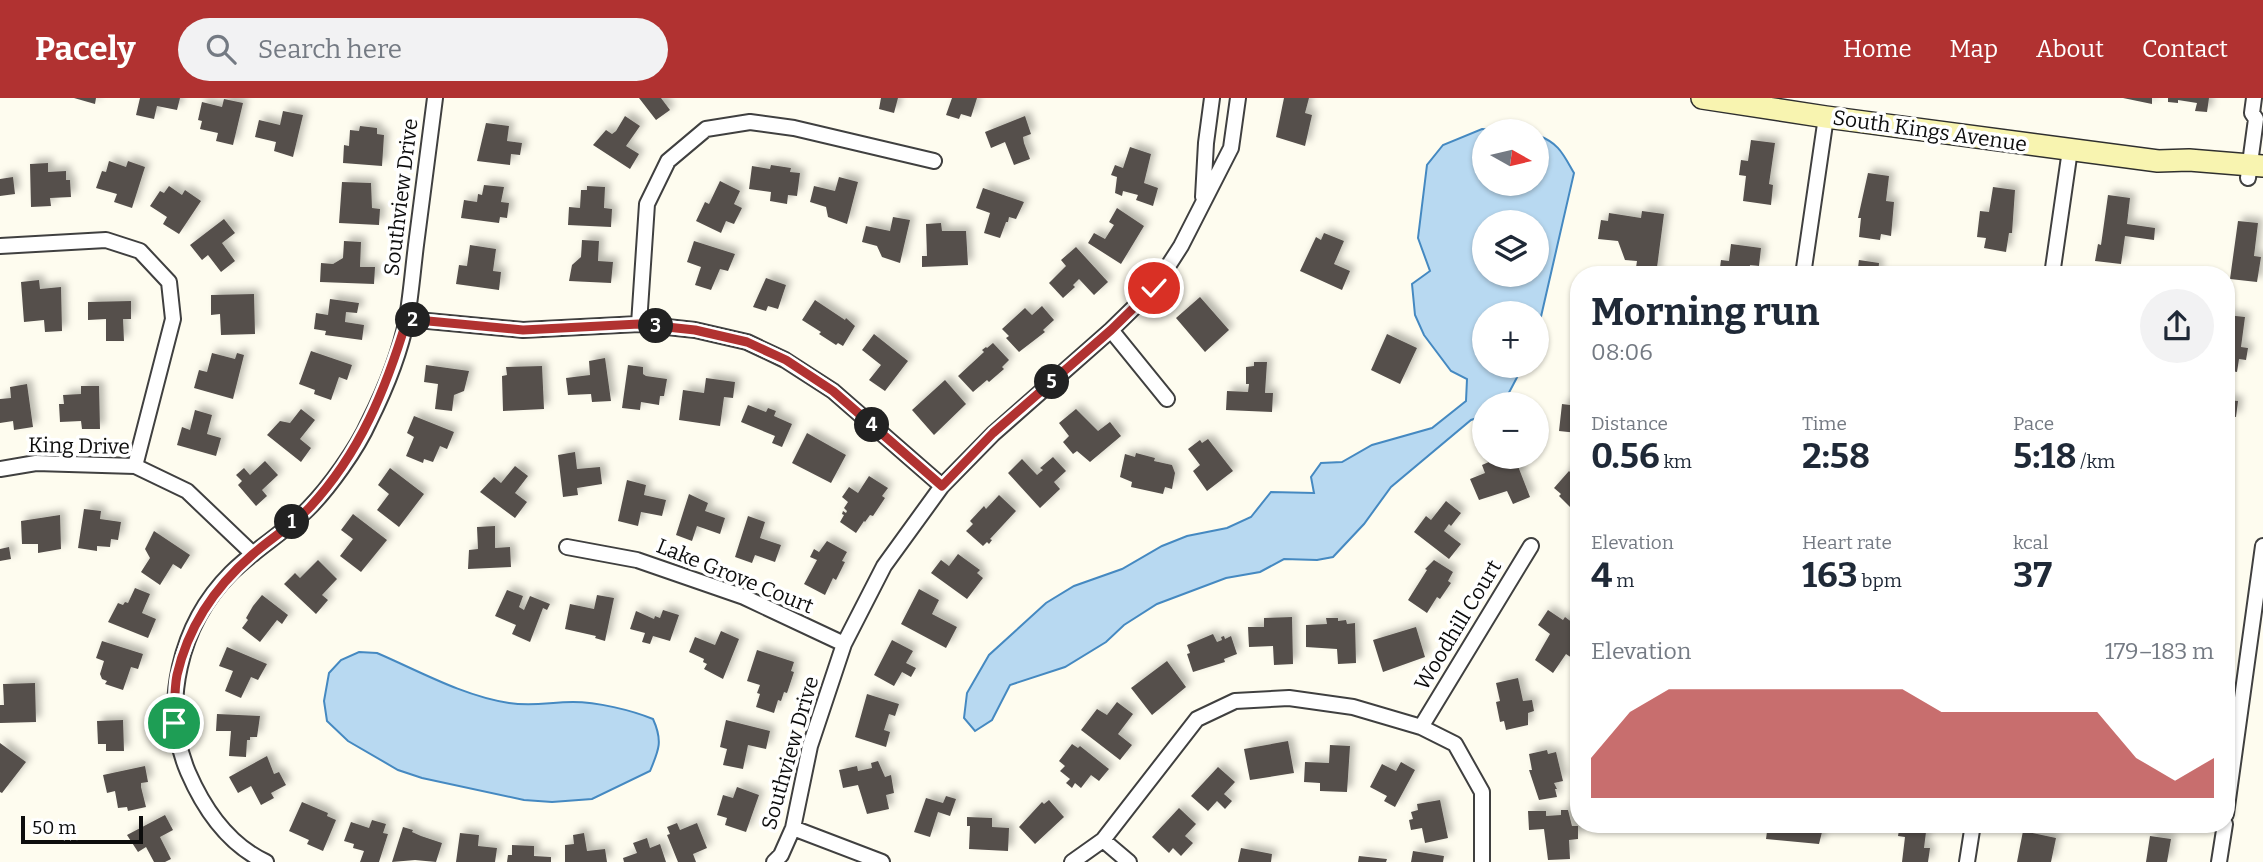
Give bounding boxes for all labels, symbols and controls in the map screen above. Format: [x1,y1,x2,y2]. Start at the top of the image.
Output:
search box [178,18,668,81]
text: Pacely [35,29,136,69]
icon: search [202,30,240,68]
text: Search here [258,34,402,65]
text: Home [1843,35,1912,63]
text: Map [1950,35,1998,63]
text: About [2036,35,2104,63]
text: Contact [2142,35,2228,63]
street label: South Kings Avenue [1831,105,2029,157]
street label: Southview Drive [378,117,424,277]
north arrow [1472,119,1549,196]
map controls [1472,119,1549,469]
button: layers [1472,210,1549,287]
pin [1124,258,1184,318]
icon: check [1135,269,1173,307]
text: Morning run [1591,289,1819,335]
button: share [2140,289,2214,363]
button: + [1472,301,1549,378]
pin: 2 [396,302,430,338]
text: 2 [407,308,418,331]
pin: 3 [638,308,674,344]
text: 3 [650,314,661,337]
text: 08:06 [1591,338,1653,366]
pin: 5 [1034,364,1070,400]
text: 5 [1046,370,1057,393]
button: − [1472,392,1549,469]
pin: 4 [854,408,890,442]
text: Distance [1591,412,1668,435]
text: Time [1802,412,1847,435]
text: Pace [2013,412,2054,435]
text: 4 [866,413,877,436]
street label: King Drive [28,432,130,460]
text: 0.56 [1591,435,1660,477]
text: 2:58 [1802,435,1870,477]
text: 5:18 [2013,435,2077,477]
text: km [1660,450,1692,473]
text: /km [2077,450,2115,473]
pin: 1 [274,504,310,540]
text: 1 [287,510,296,533]
text: Elevation [1591,531,1674,554]
text: Heart rate [1802,531,1892,554]
text: kcal [2013,531,2048,554]
street label: Lake Grove Court [653,533,818,619]
text: 4 [1591,554,1612,596]
text: 163 [1802,554,1858,596]
text: 37 [2013,554,2052,596]
street label: Woodhill Court [1409,555,1507,695]
text: m [1612,569,1634,592]
text: bpm [1858,569,1902,592]
text: Elevation [1591,637,1691,665]
text: 179–183 m [2105,637,2214,665]
street label: Southview Drive [756,673,824,833]
pin [144,693,204,753]
icon: arrive [155,704,193,742]
scale bar [21,813,144,845]
text: 50 m [32,816,76,839]

